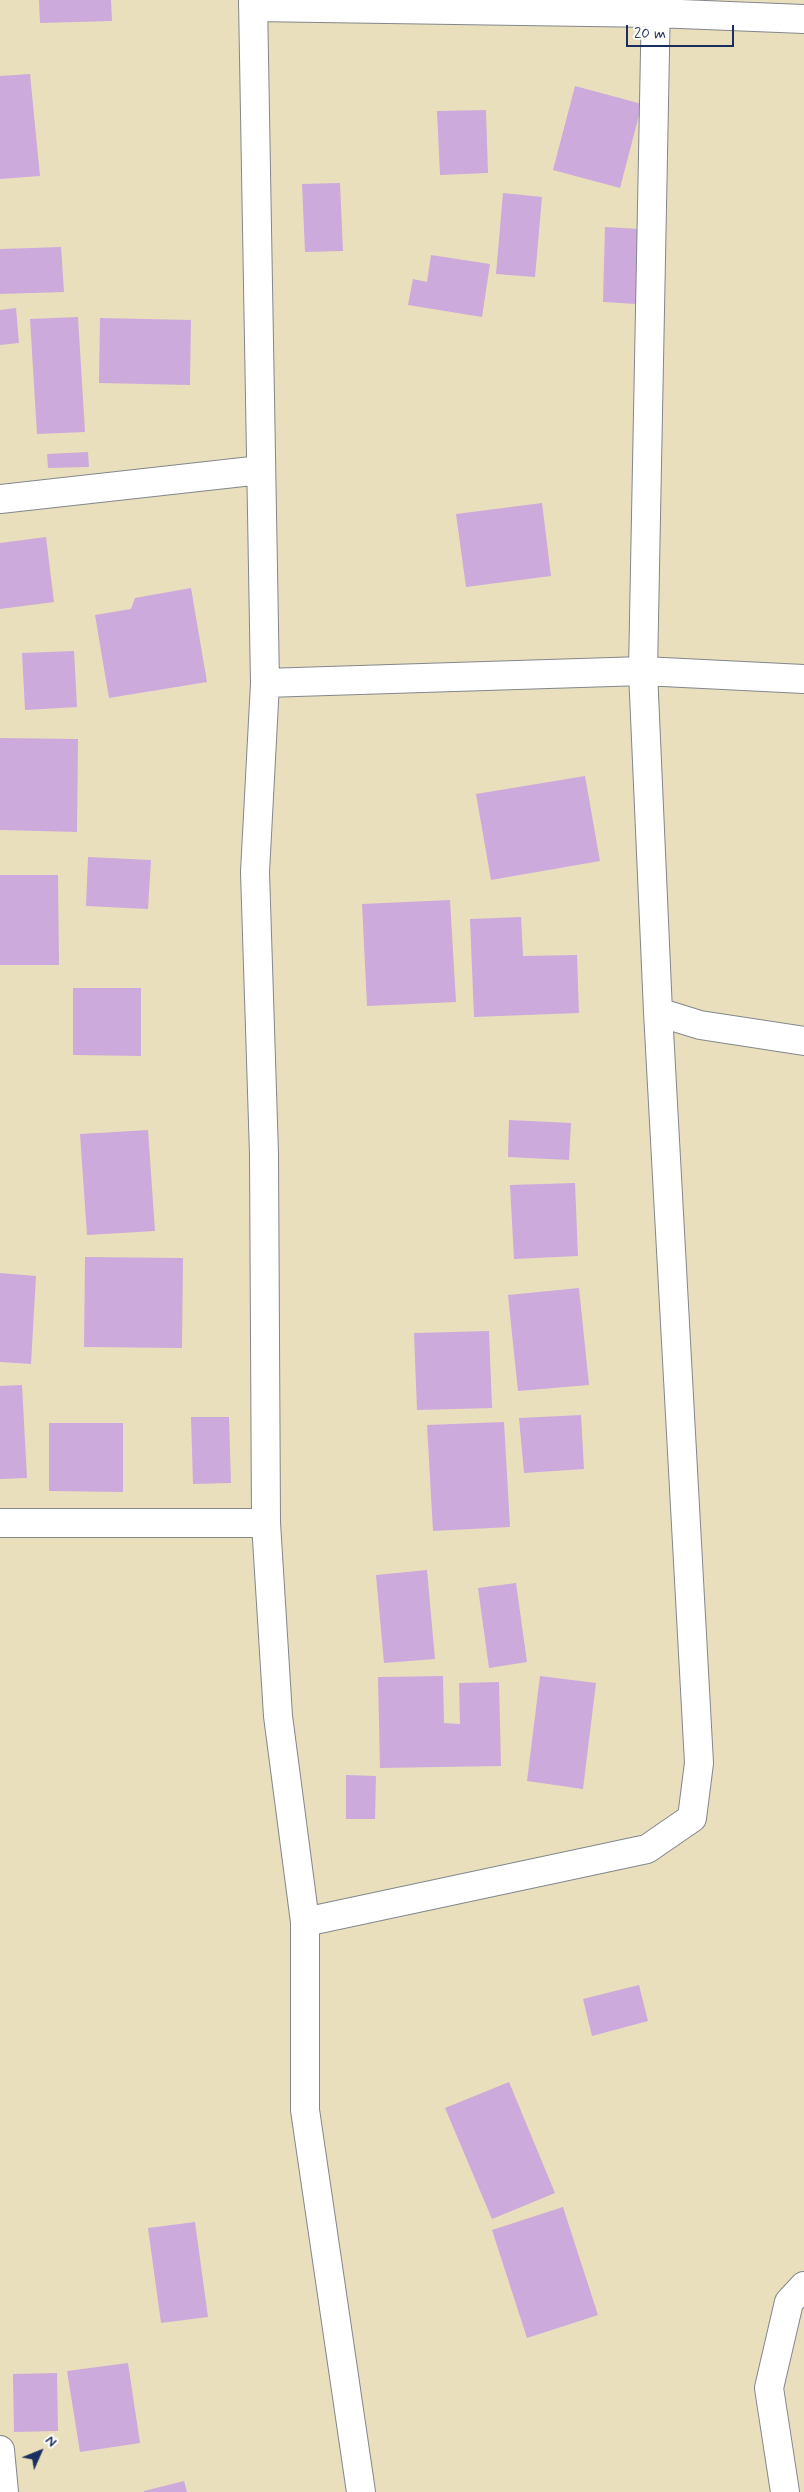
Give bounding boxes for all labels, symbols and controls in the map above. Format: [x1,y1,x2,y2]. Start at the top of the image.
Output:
scale bar [629,15,736,47]
text: 20 m [634,24,666,44]
north arrow [15,2427,65,2477]
text: N [41,2432,60,2451]

